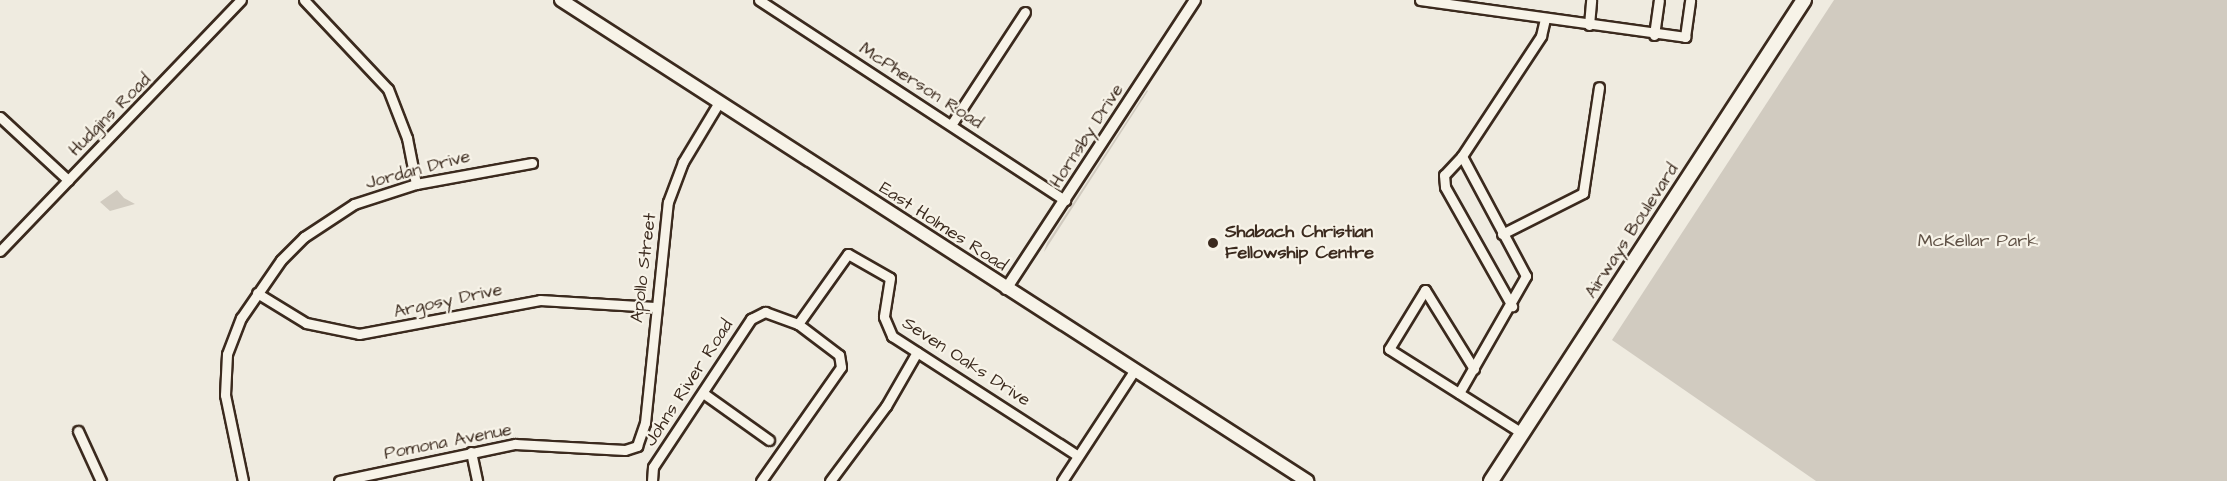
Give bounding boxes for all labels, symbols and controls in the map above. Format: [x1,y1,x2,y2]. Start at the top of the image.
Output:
street label: McPherson Road [855,38,987,134]
street label: Hudgins Road [64,69,156,161]
street label: Hornsby Drive [1045,80,1129,192]
street label: Jordan Drive [363,146,473,194]
street label: Airways Boulevard [1580,160,1684,302]
street label: East Holmes Road [875,177,1011,277]
street label: Apollo Street [627,212,661,324]
place label: Shabach Christian Fellowship Centre [1225,222,1374,264]
park label: McKellar Park [1918,230,2038,252]
marker: Shabach Christian Fellowship Centre [1206,236,1220,250]
street label: Argosy Drive [392,279,504,323]
street label: Seven Oaks Drive [898,313,1034,411]
street label: Johns River Road [640,316,738,450]
street label: Pomona Avenue [382,419,514,465]

